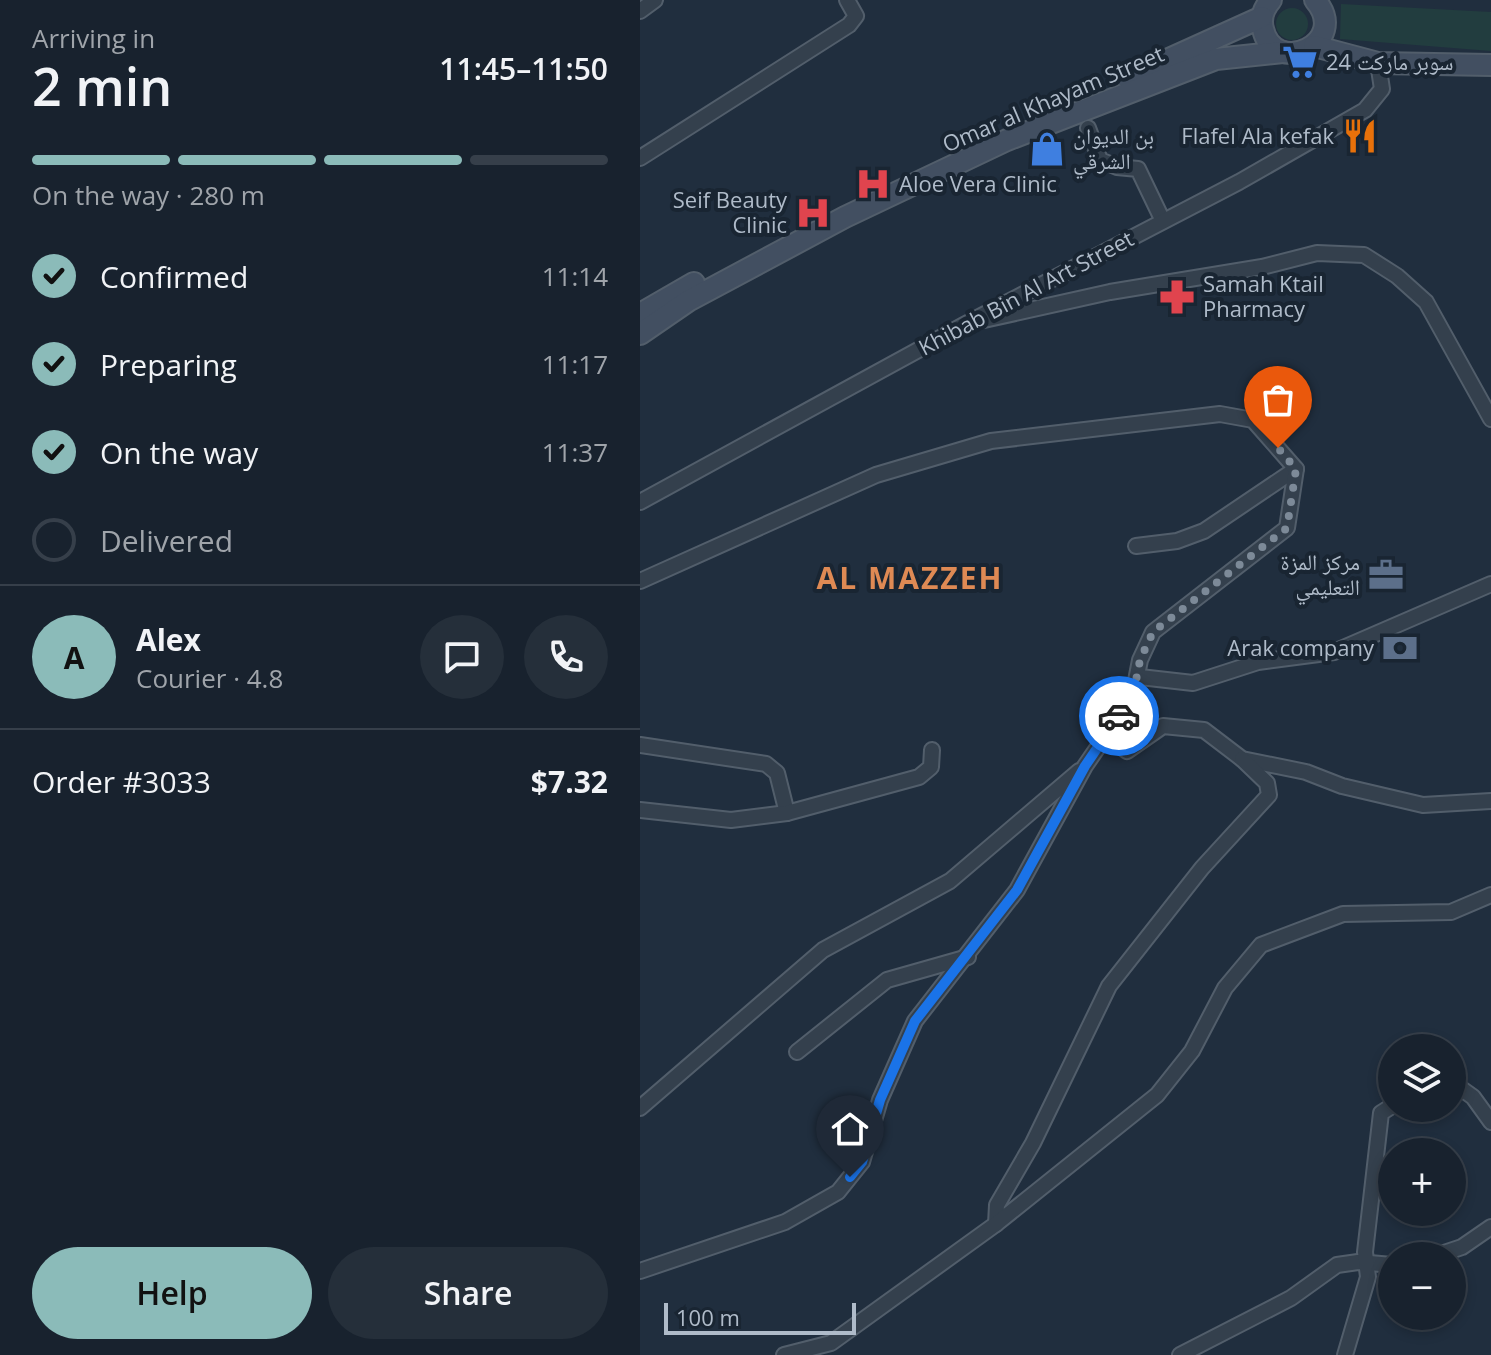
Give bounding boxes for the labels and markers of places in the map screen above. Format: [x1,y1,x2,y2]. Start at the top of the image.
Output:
supermarket icon: سوبر ماركت 24 [1281,43,1319,81]
place label: سوبر ماركت 24 [1326,46,1454,76]
restaurant icon: Flafel Ala kefak [1341,117,1379,155]
place label: بن الديوان الشرقي [1073,120,1154,179]
place label: Flafel Ala kefak [1181,120,1334,150]
shop icon: بن الديوان الشرقي [1028,130,1066,168]
hospital icon: Aloe Vera Clinic [854,165,892,203]
place label: Aloe Vera Clinic [899,168,1057,198]
place label: Seif Beauty Clinic [673,184,788,239]
hospital icon: Seif Beauty Clinic [794,194,832,232]
place label: Samah Ktail Pharmacy [1203,268,1324,323]
pharmacy icon: Samah Ktail Pharmacy [1158,278,1196,316]
pin [1244,366,1312,448]
place label: مركز المزة التعليمي [1280,546,1360,605]
office icon: مركز المزة التعليمي [1367,556,1405,594]
bank icon: Arak company [1381,629,1419,667]
place label: Arak company [1227,632,1375,662]
pin [816,1095,884,1177]

